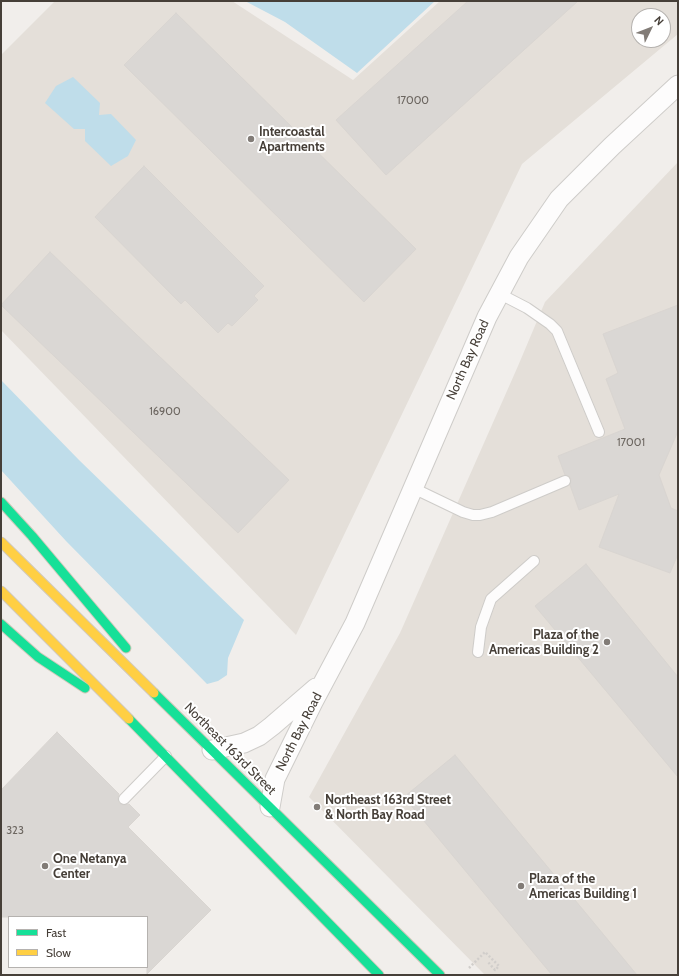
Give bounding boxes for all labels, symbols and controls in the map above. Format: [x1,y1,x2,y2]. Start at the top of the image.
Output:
north arrow [631,8,671,48]
text: N [651,13,667,28]
house number: 17000 [397,94,429,108]
place label: Intercoastal Apartments [259,124,325,155]
marker: Intercoastal Apartments [246,134,256,144]
street label: North Bay Road [443,318,493,402]
house number: 16900 [149,405,181,419]
house number: 17001 [617,436,645,450]
place label: Plaza of the Americas Building 2 [489,627,599,658]
marker: Plaza of the Americas Building 2 [602,637,612,647]
street label: North Bay Road [273,690,325,774]
street label: Northeast 163rd Street [181,700,279,798]
place label: Northeast 163rd Street & North Bay Road [325,792,451,823]
marker: Northeast 163rd Street & North Bay Road [312,802,322,812]
house number: 323 [6,824,24,838]
place label: One Netanya Center [53,851,127,882]
marker: One Netanya Center [40,861,50,871]
place label: Plaza of the Americas Building 1 [529,871,637,902]
marker: Plaza of the Americas Building 1 [516,881,526,891]
legend [8,916,148,968]
text: Fast [46,925,66,940]
text: Slow [46,945,71,960]

